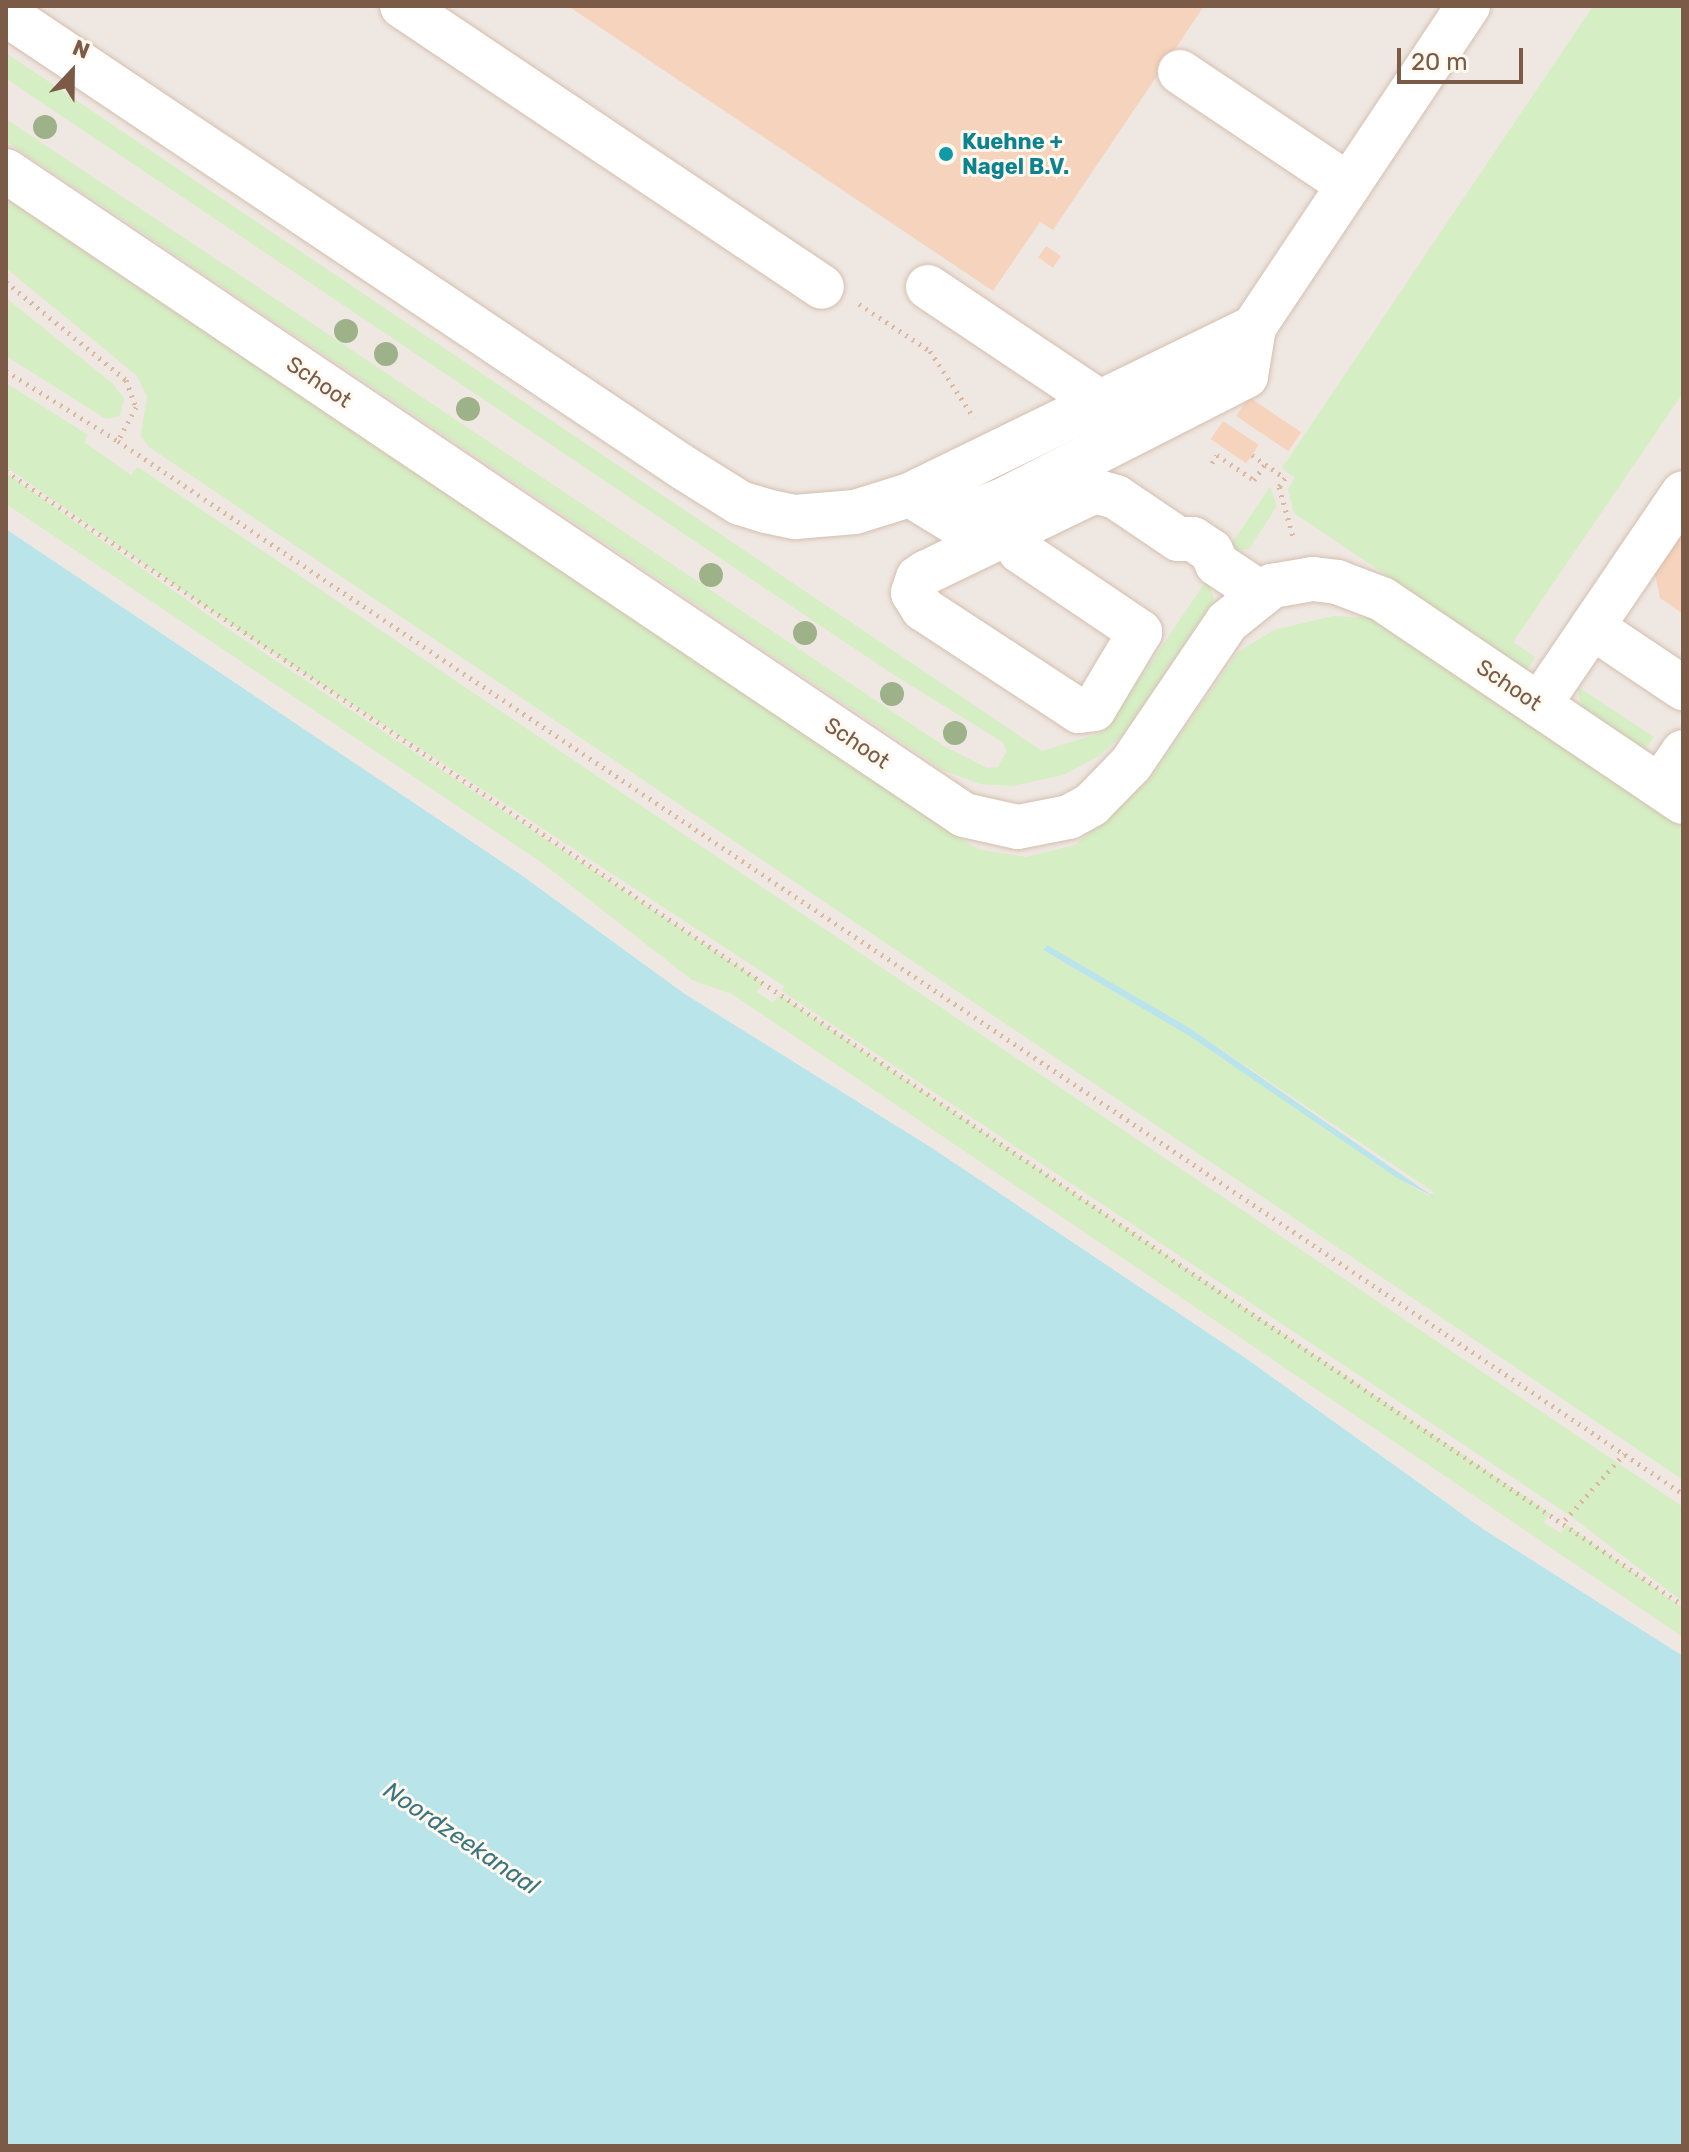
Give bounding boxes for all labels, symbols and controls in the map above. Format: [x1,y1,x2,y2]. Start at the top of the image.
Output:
north arrow [32,32,112,112]
scale bar [1401,32,1527,82]
text: N [69,34,94,65]
text: 20 m [1411,48,1468,76]
place label: Kuehne + Nagel B.V. [962,128,1069,180]
marker: Kuehne + Nagel B.V. [937,145,955,163]
street label: Schoot [281,351,357,413]
street label: Schoot [1471,654,1547,716]
street label: Schoot [819,712,895,774]
water label: Noordzeekanaal [378,1776,544,1902]

